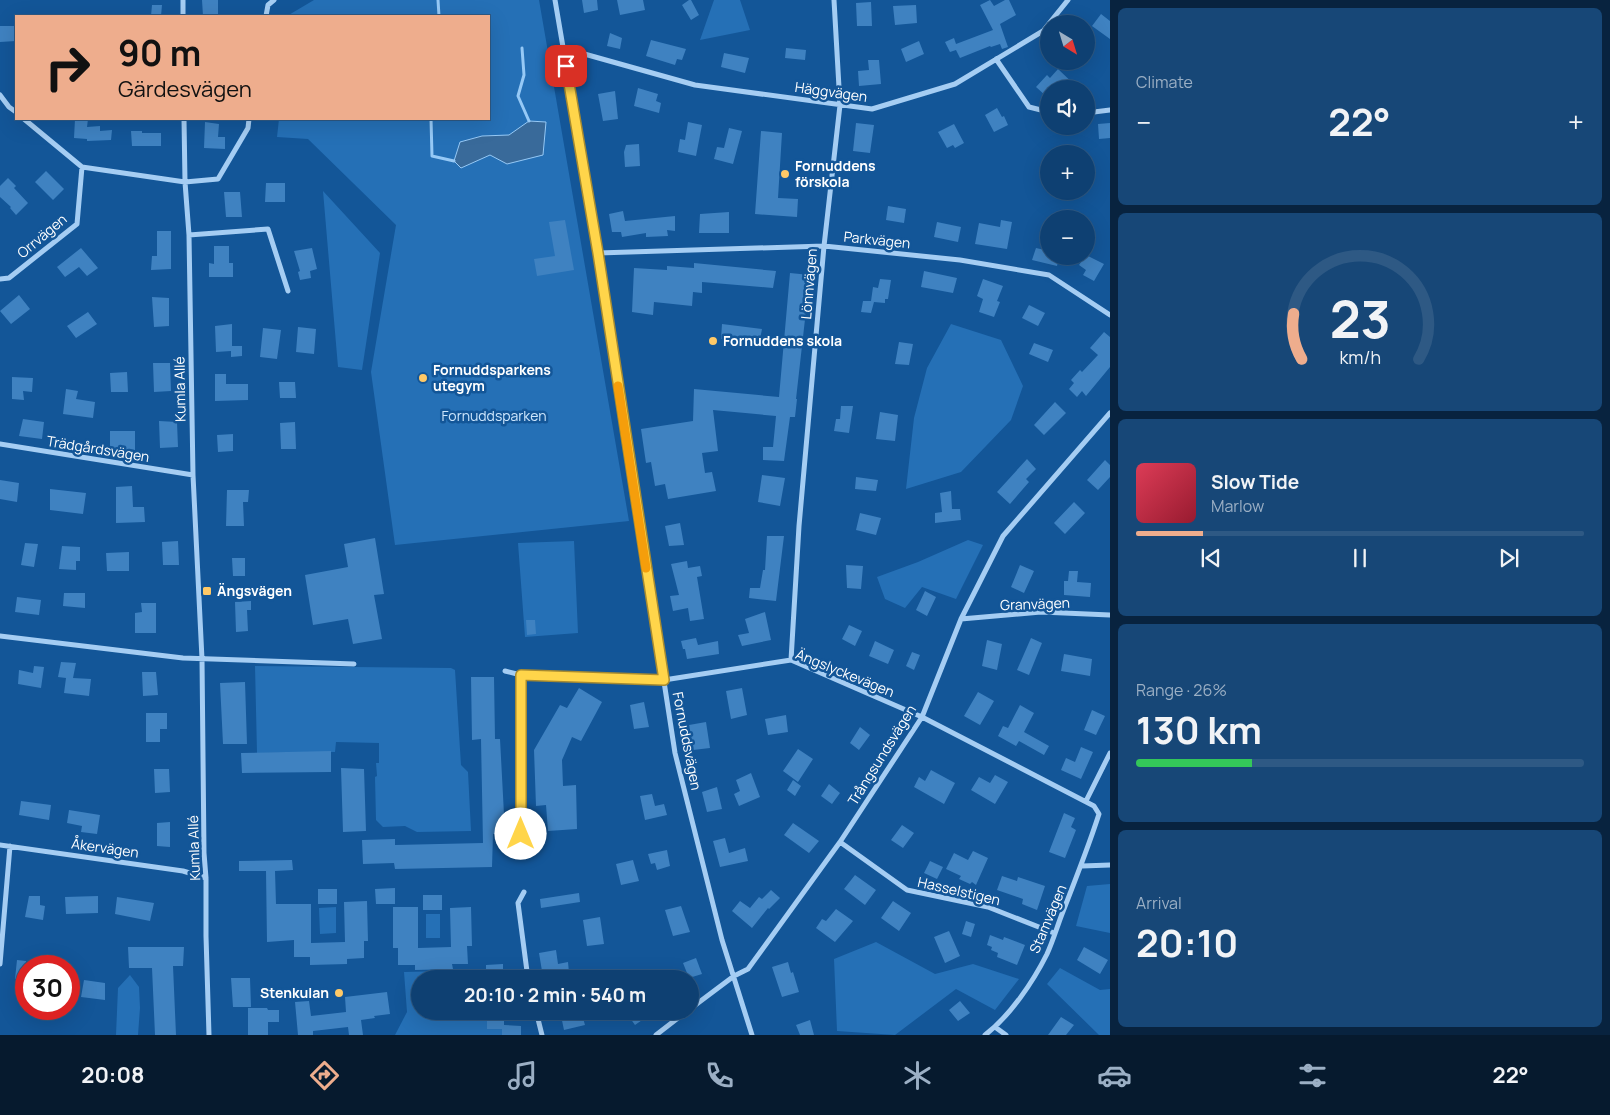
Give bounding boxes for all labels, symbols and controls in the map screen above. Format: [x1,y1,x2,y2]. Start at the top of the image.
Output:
north arrow [1040,15,1095,70]
map controls [1040,15,1095,265]
text: 90 m [118,29,201,77]
icon: right [35,35,100,100]
pin [545,45,587,87]
icon: arrive [552,52,580,80]
text: Climate [1136,71,1193,93]
text: Gärdesvägen [118,74,252,104]
street label: Häggvägen [794,77,869,106]
button: sound [1040,80,1095,135]
text: 22° [1328,95,1391,147]
text: − [1136,103,1151,141]
text: + [1568,103,1584,141]
button: + [1040,145,1095,200]
place label: Fornuddens förskola [795,156,876,191]
marker: Fornuddens förskola [779,168,791,180]
street label: Orrvägen [13,209,70,262]
button: − [1040,210,1095,265]
street label: Parkvägen [843,227,911,252]
street label: Lönnvägen [796,248,821,320]
text: 23 [1329,283,1391,354]
place label: Fornuddens skola [723,331,842,350]
marker: Fornuddens skola [707,335,719,347]
text: km/h [1339,345,1381,369]
street label: Kumla Allé [169,356,190,422]
place label: Fornuddsparkens utegym [433,360,551,395]
marker: Fornuddsparkens utegym [417,372,429,384]
park label: Fornuddsparken [442,406,546,425]
street label: Trädgårdsvägen [45,431,151,466]
text: Slow Tide [1211,469,1299,495]
text: Marlow [1211,495,1264,517]
icon: previous [1197,544,1225,572]
icon: pause [1346,544,1374,572]
icon: next [1495,544,1523,572]
place label: Ängsvägen [217,581,292,600]
marker: Ängsvägen [201,585,213,597]
street label: Granvägen [1000,593,1070,614]
street label: Ängslyckevägen [793,644,897,701]
text: Range · 26% [1136,679,1227,701]
street label: Fornuddsvägen [669,690,706,792]
street label: Trångsundsvägen [843,701,920,809]
text: 130 km [1136,703,1262,755]
position arrow [494,807,546,859]
street label: Kumla Allé [183,815,204,881]
street label: Åkervägen [70,833,140,862]
street label: Hasselstigen [916,872,1002,909]
street label: Stamvägen [1025,882,1071,956]
text: Arrival [1136,892,1182,914]
text: 20:10 [1136,916,1238,968]
speed limit sign: 30 [15,955,80,1020]
text: 20:10 · 2 min · 540 m [464,982,646,1008]
place label: Stenkulan [260,983,329,1002]
marker: Stenkulan [333,987,345,999]
icon: directions [307,1058,342,1093]
icon: music [505,1058,540,1093]
icon: phone [702,1058,737,1093]
icon: climate [900,1058,935,1093]
icon: car [1097,1058,1132,1093]
icon: filters [1295,1058,1330,1093]
text: 20:08 [81,1060,144,1090]
text: 22° [1493,1060,1529,1090]

